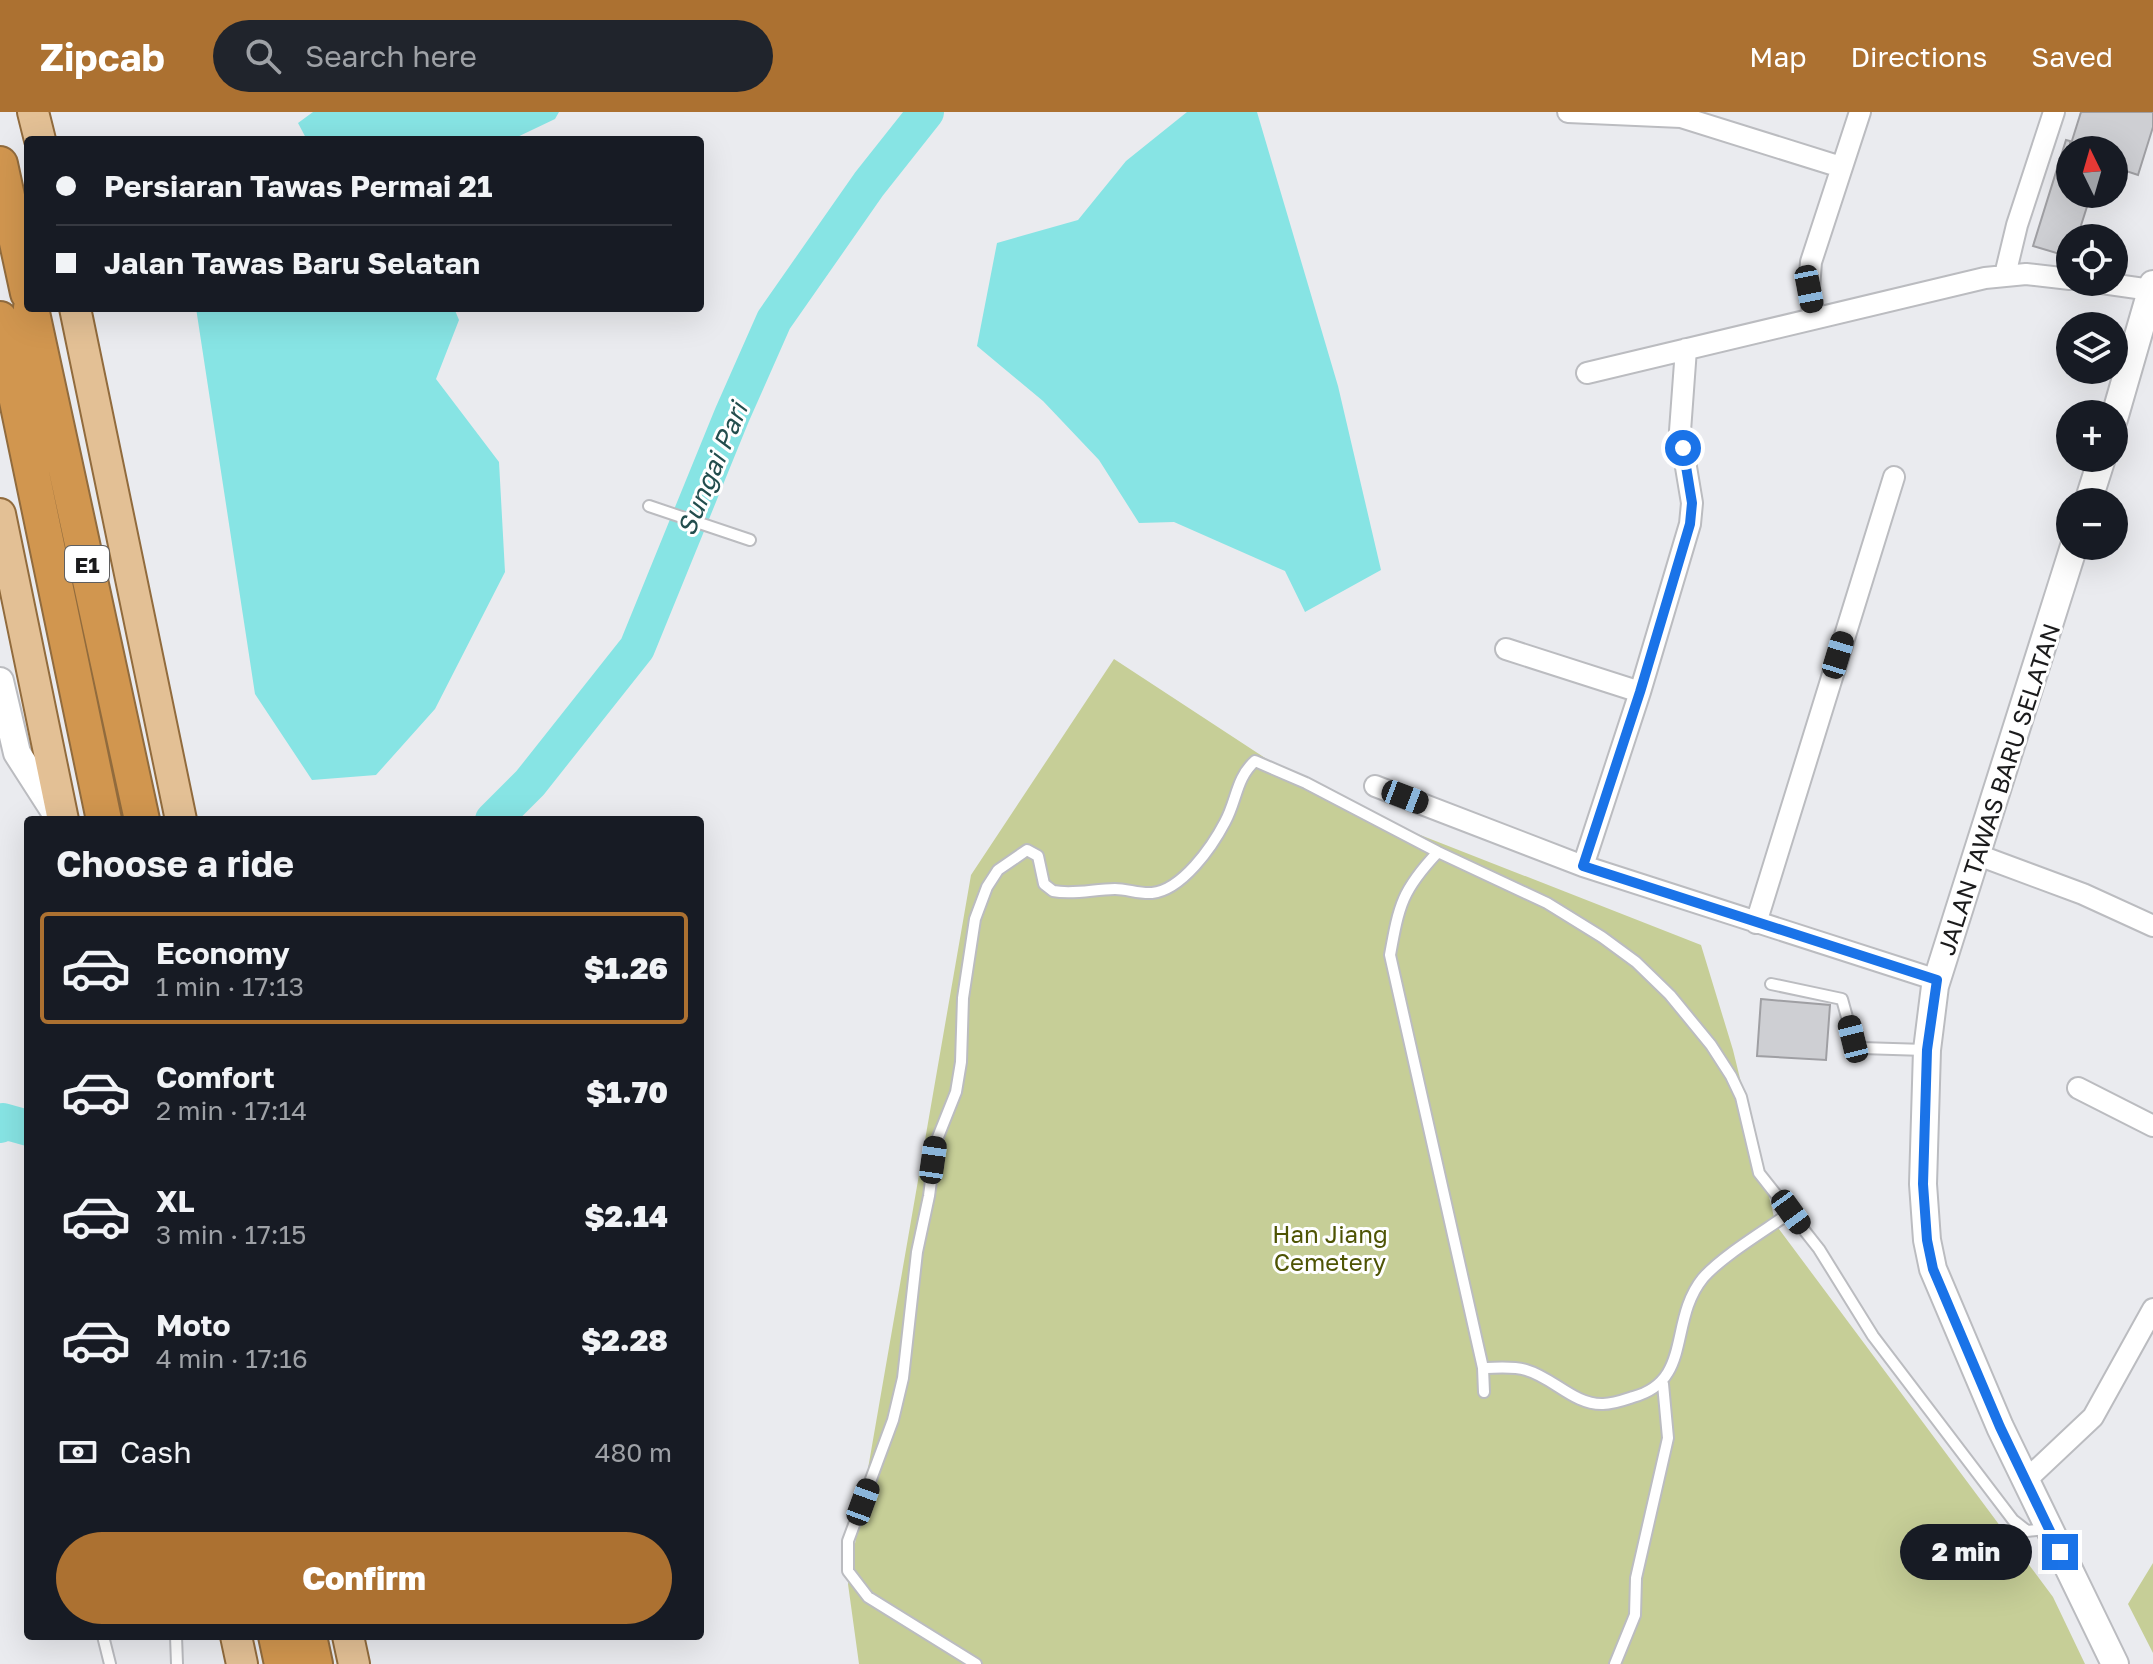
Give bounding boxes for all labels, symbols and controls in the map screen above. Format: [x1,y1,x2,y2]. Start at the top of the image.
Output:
search box [213,20,773,92]
text: Zipcab [40,34,165,79]
icon: search [241,34,285,78]
text: Search here [305,38,477,74]
text: Map [1749,40,1806,73]
text: Directions [1850,40,1987,73]
text: Saved [2031,40,2113,73]
north arrow [2056,136,2128,208]
map controls [2056,136,2128,560]
text: Persiaran Tawas Permai 21 [104,168,492,204]
button: locate [2056,224,2128,296]
text: Jalan Tawas Baru Selatan [104,245,480,281]
car [1793,263,1825,315]
button: layers [2056,312,2128,384]
water label: Sungai Pari [670,395,755,540]
button: + [2056,400,2128,472]
route start [1665,430,1701,466]
button: − [2056,488,2128,560]
road number: E1 [65,546,109,582]
street label: JALAN TAWAS BARU SELATAN [1931,620,2065,958]
car [1820,629,1856,681]
car [1378,777,1432,817]
text: Choose a ride [56,842,294,885]
icon: car [60,932,132,1004]
text: Economy [156,935,290,971]
text: $1.26 [584,950,668,986]
text: 1 min · 17:13 [156,971,304,1002]
car [1836,1013,1870,1065]
icon: car [60,1056,132,1128]
text: Comfort [156,1059,275,1095]
text: $1.70 [586,1074,668,1110]
text: 2 min · 17:14 [156,1095,307,1126]
car [918,1135,948,1185]
icon: car [60,1180,132,1252]
text: XL [156,1183,195,1219]
car [1767,1186,1815,1238]
text: $2.14 [585,1198,668,1234]
text: 3 min · 17:15 [156,1219,306,1250]
park label: Han Jiang Cemetery [1272,1219,1388,1276]
icon: car [60,1304,132,1376]
text: Moto [156,1307,231,1343]
text: $2.28 [581,1322,668,1358]
text: 4 min · 17:16 [156,1343,308,1374]
icon: cash [56,1430,100,1474]
text: Cash [120,1434,192,1470]
text: 480 m [595,1437,672,1468]
car [844,1475,882,1529]
callout: 2 min [1900,1524,2032,1580]
button: Confirm [56,1532,672,1624]
route end [2042,1534,2078,1570]
text: 2 min [1932,1536,2000,1567]

